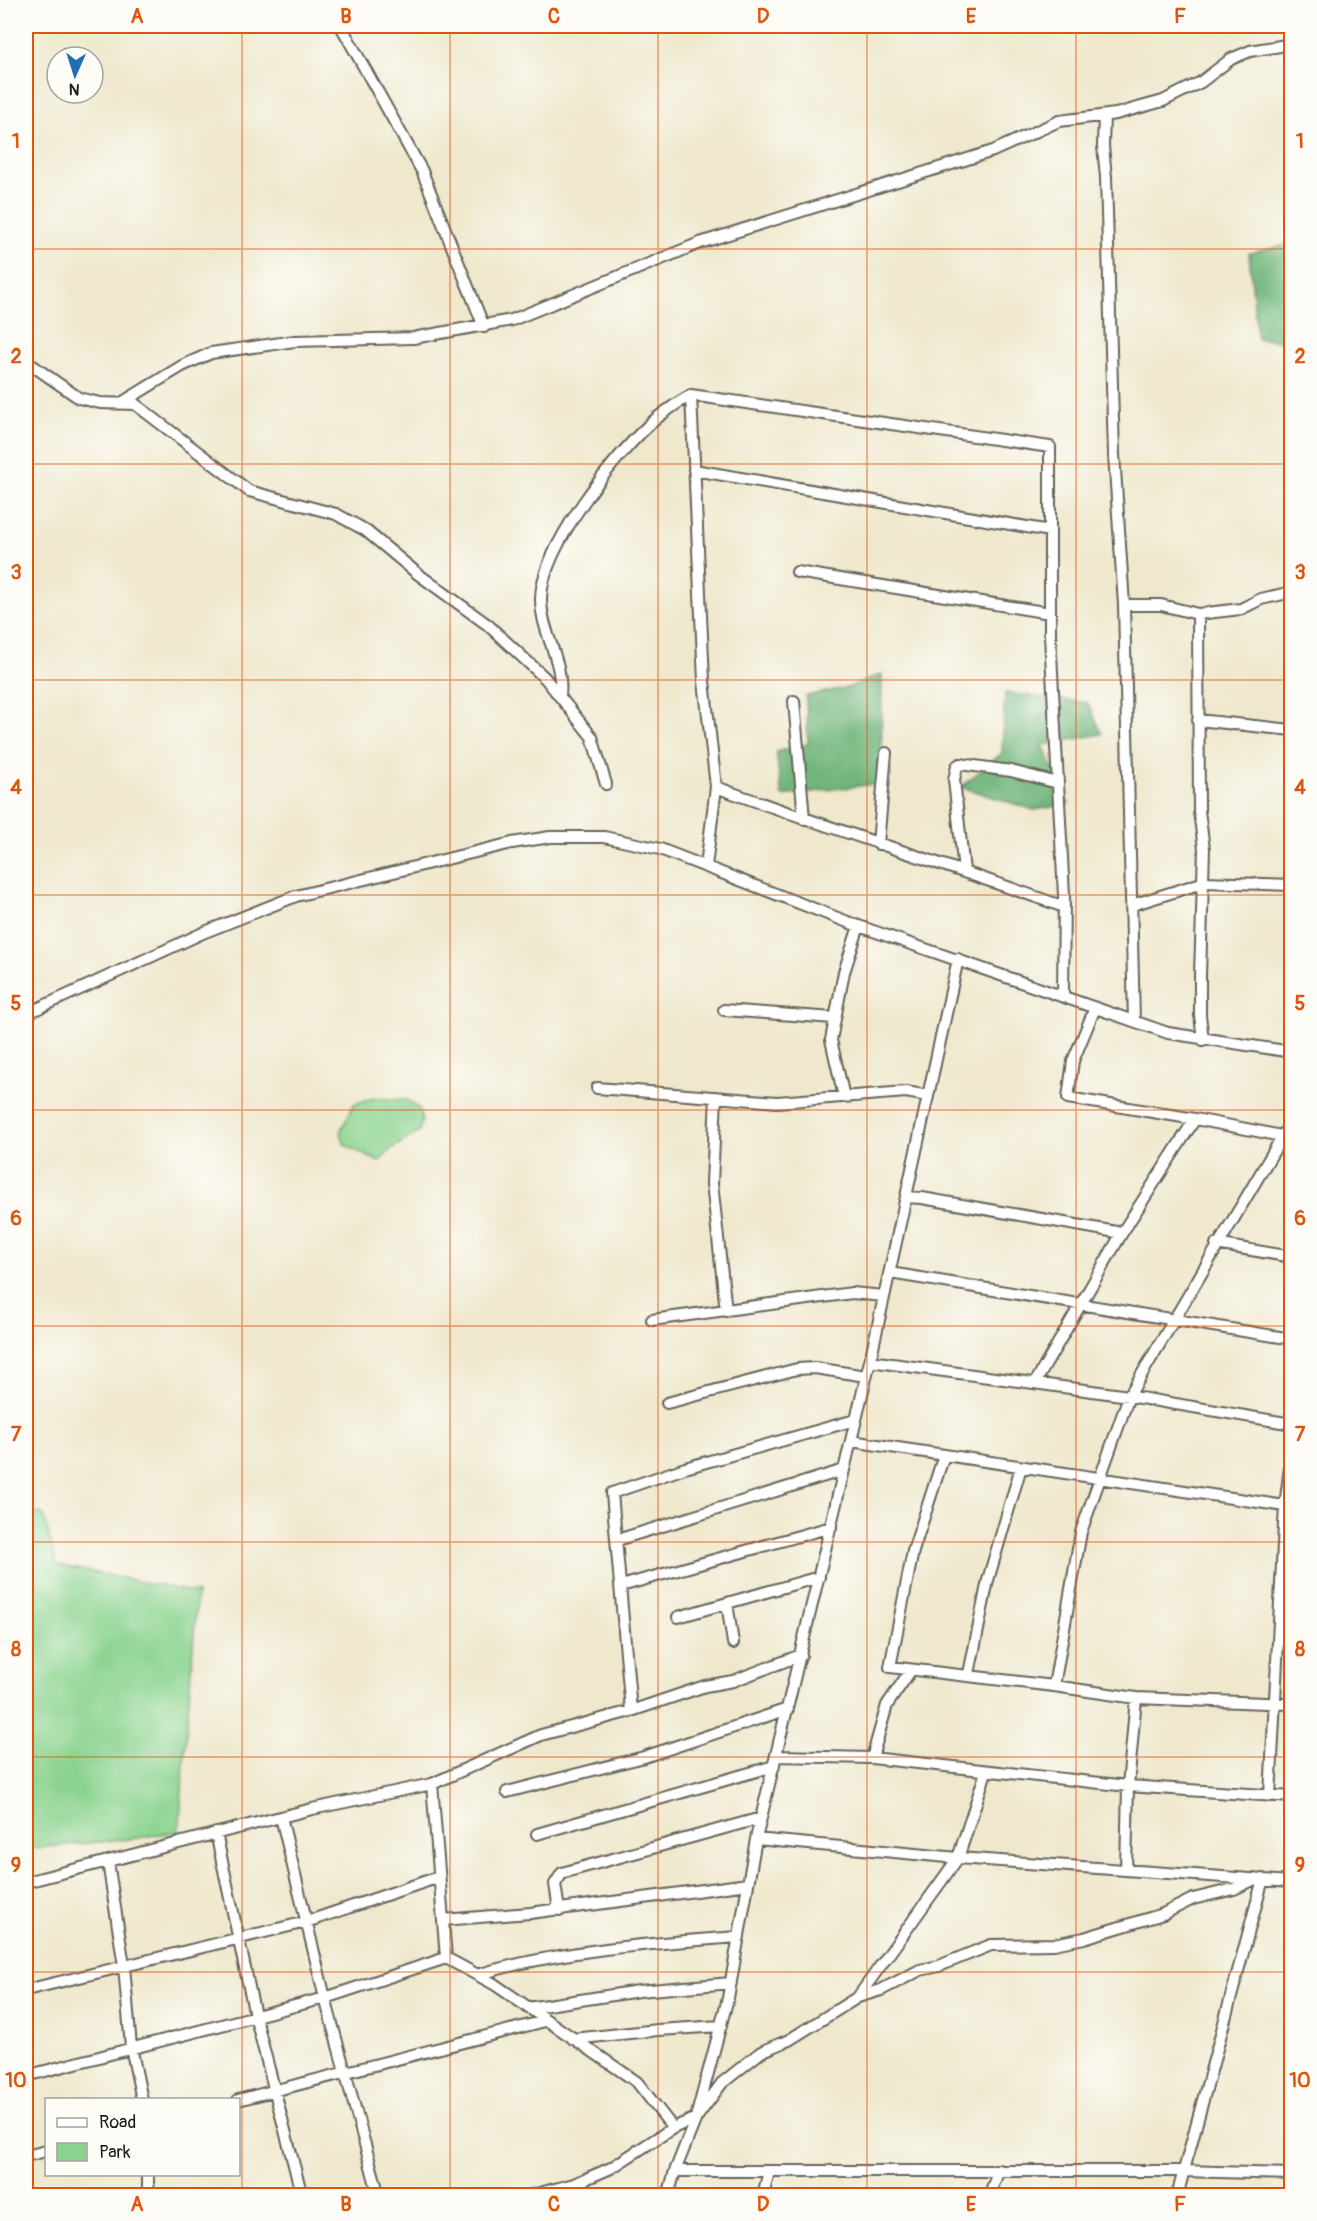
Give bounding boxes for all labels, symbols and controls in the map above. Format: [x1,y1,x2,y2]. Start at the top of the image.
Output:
text: A [131,4,144,29]
text: B [340,4,352,29]
text: C [548,4,560,29]
text: D [757,4,770,29]
text: E [966,4,977,29]
text: F [1174,4,1186,29]
north arrow [45,45,105,105]
text: N [68,79,80,99]
text: 1 [12,129,20,154]
text: 1 [1296,129,1304,154]
text: 2 [10,344,22,369]
text: 2 [1294,344,1306,369]
text: 3 [10,560,22,585]
text: 3 [1294,560,1306,585]
text: 4 [10,775,22,800]
text: 4 [1294,775,1306,800]
text: 5 [11,991,22,1016]
text: 5 [1295,991,1306,1016]
text: 6 [10,1206,22,1231]
text: 6 [1294,1206,1306,1231]
text: 7 [11,1422,22,1447]
text: 7 [1295,1422,1306,1447]
text: 8 [11,1637,21,1662]
text: 8 [1295,1637,1305,1662]
text: 9 [11,1853,21,1878]
text: 9 [1295,1853,1305,1878]
text: 10 [5,2068,27,2093]
text: 10 [1289,2068,1311,2093]
legend [45,2098,240,2176]
text: Road [99,2111,136,2134]
text: Park [99,2141,131,2164]
text: A [131,2192,144,2217]
text: B [340,2192,352,2217]
text: C [548,2192,560,2217]
text: D [757,2192,770,2217]
text: E [966,2192,977,2217]
text: F [1174,2192,1186,2217]

